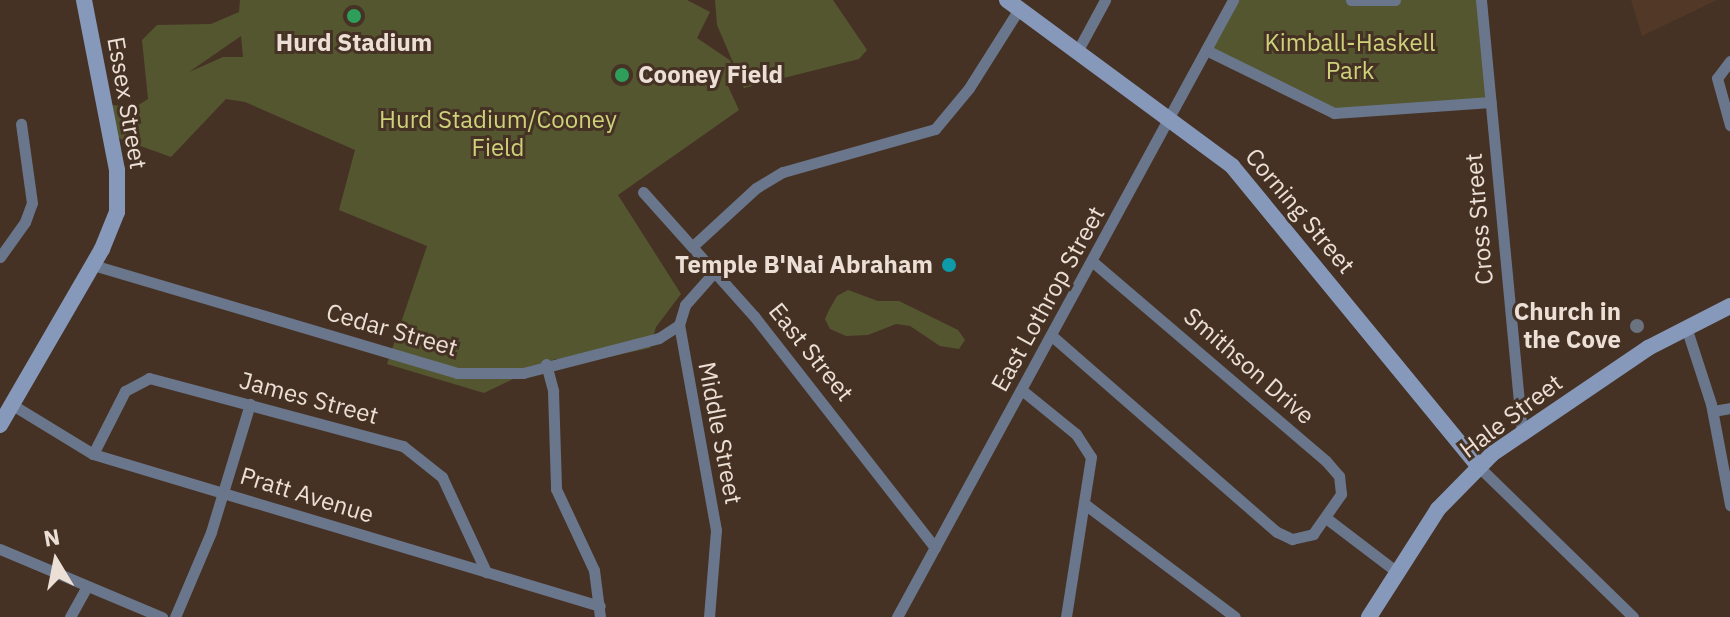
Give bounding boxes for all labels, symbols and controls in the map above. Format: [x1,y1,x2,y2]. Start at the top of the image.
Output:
marker: Hurd Stadium [345,7,363,25]
place label: Hurd Stadium [276,29,432,57]
park label: Kimball-Haskell Park [1265,29,1435,85]
street label: Essex Street [101,35,153,171]
place label: Cooney Field [638,61,783,89]
marker: Cooney Field [613,66,631,84]
park label: Hurd Stadium/Cooney Field [379,106,617,162]
street label: Corning Street [1239,143,1361,279]
street label: Cross Street [1459,152,1499,286]
street label: East Lothrop Street [985,201,1111,397]
place label: Temple B'Nai Abraham [675,251,933,279]
marker: Temple B'Nai Abraham [940,256,958,274]
street label: East Street [763,297,859,407]
street label: Cedar Street [323,298,461,362]
place label: Church in the Cove [1514,298,1621,354]
street label: Smithson Drive [1178,302,1320,430]
marker: Church in the Cove [1628,317,1646,335]
street label: Middle Street [692,359,748,507]
street label: James Street [237,366,381,430]
street label: Hale Street [1454,368,1568,464]
street label: Pratt Avenue [237,461,377,529]
north arrow [16,521,96,601]
text: N [41,521,62,553]

